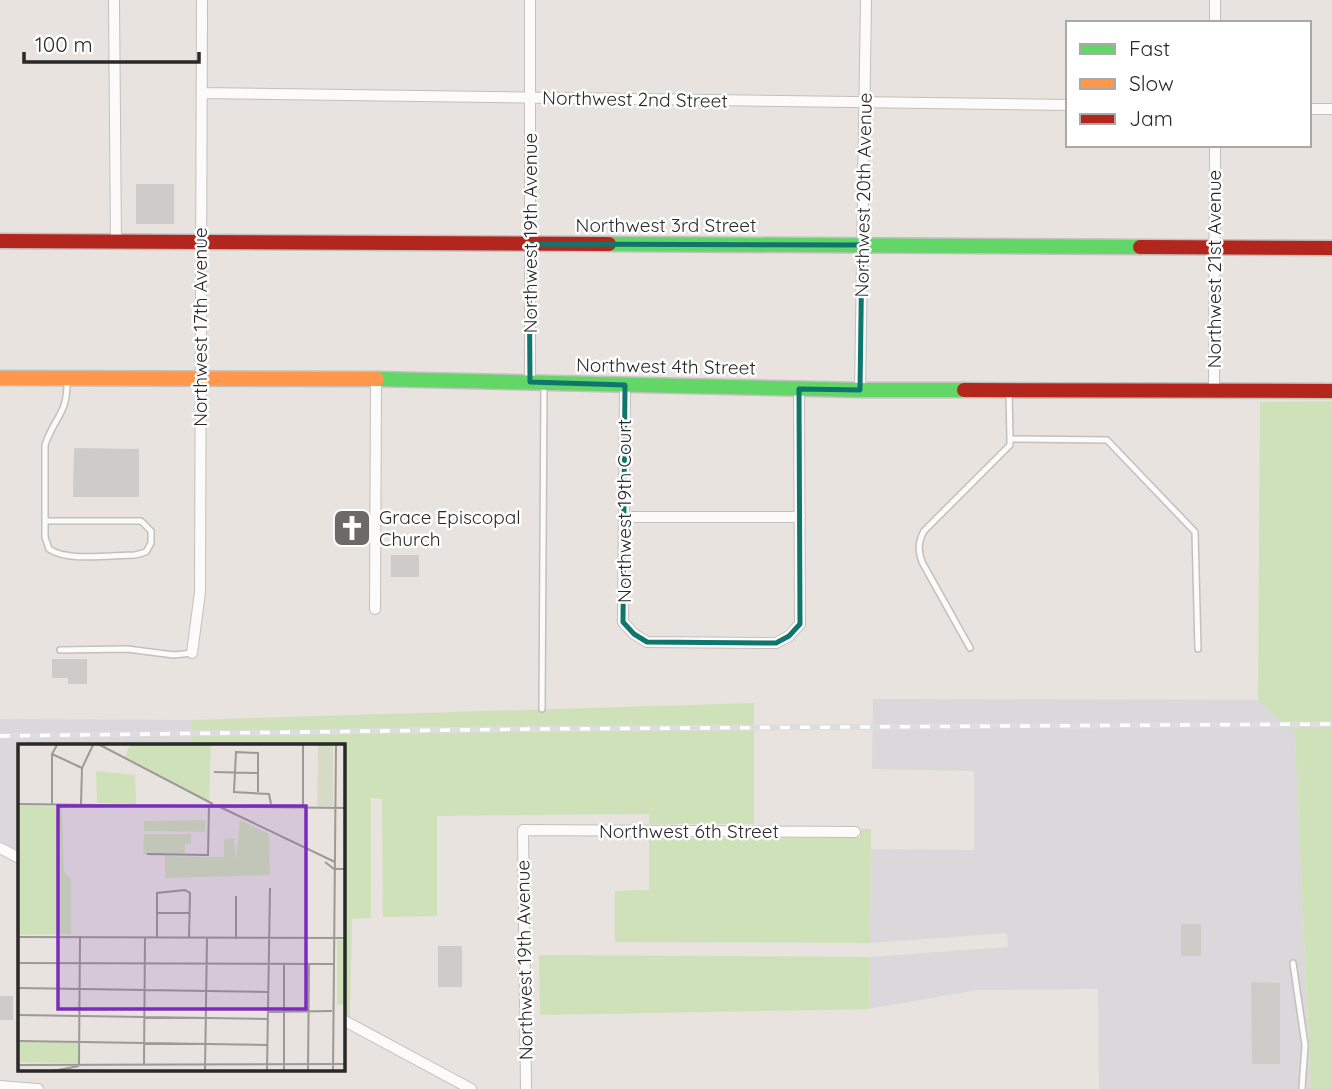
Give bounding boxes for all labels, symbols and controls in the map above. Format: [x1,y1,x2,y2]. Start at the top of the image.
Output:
scale bar [24,21,200,65]
legend [1066,21,1311,147]
text: 100 m [35,31,93,57]
text: Fast [1129,35,1170,61]
text: Slow [1129,70,1174,96]
street label: Northwest 2nd Street [542,85,728,113]
street label: Northwest 20th Avenue [849,92,877,298]
text: Jam [1129,105,1173,131]
street label: Northwest 19th Avenue [518,133,542,333]
street label: Northwest 21st Avenue [1202,170,1226,368]
street label: Northwest 3rd Street [576,213,756,237]
street label: Northwest 17th Avenue [188,227,212,427]
street label: Northwest 4th Street [576,352,756,380]
street label: Northwest 19th Court [612,419,636,603]
place label: Grace Episcopal Church [379,505,521,551]
church icon: Grace Episcopal Church [331,507,373,549]
inset map [18,744,345,1072]
street label: Northwest 6th Street [599,819,779,843]
street label: Northwest 19th Avenue [510,860,538,1060]

